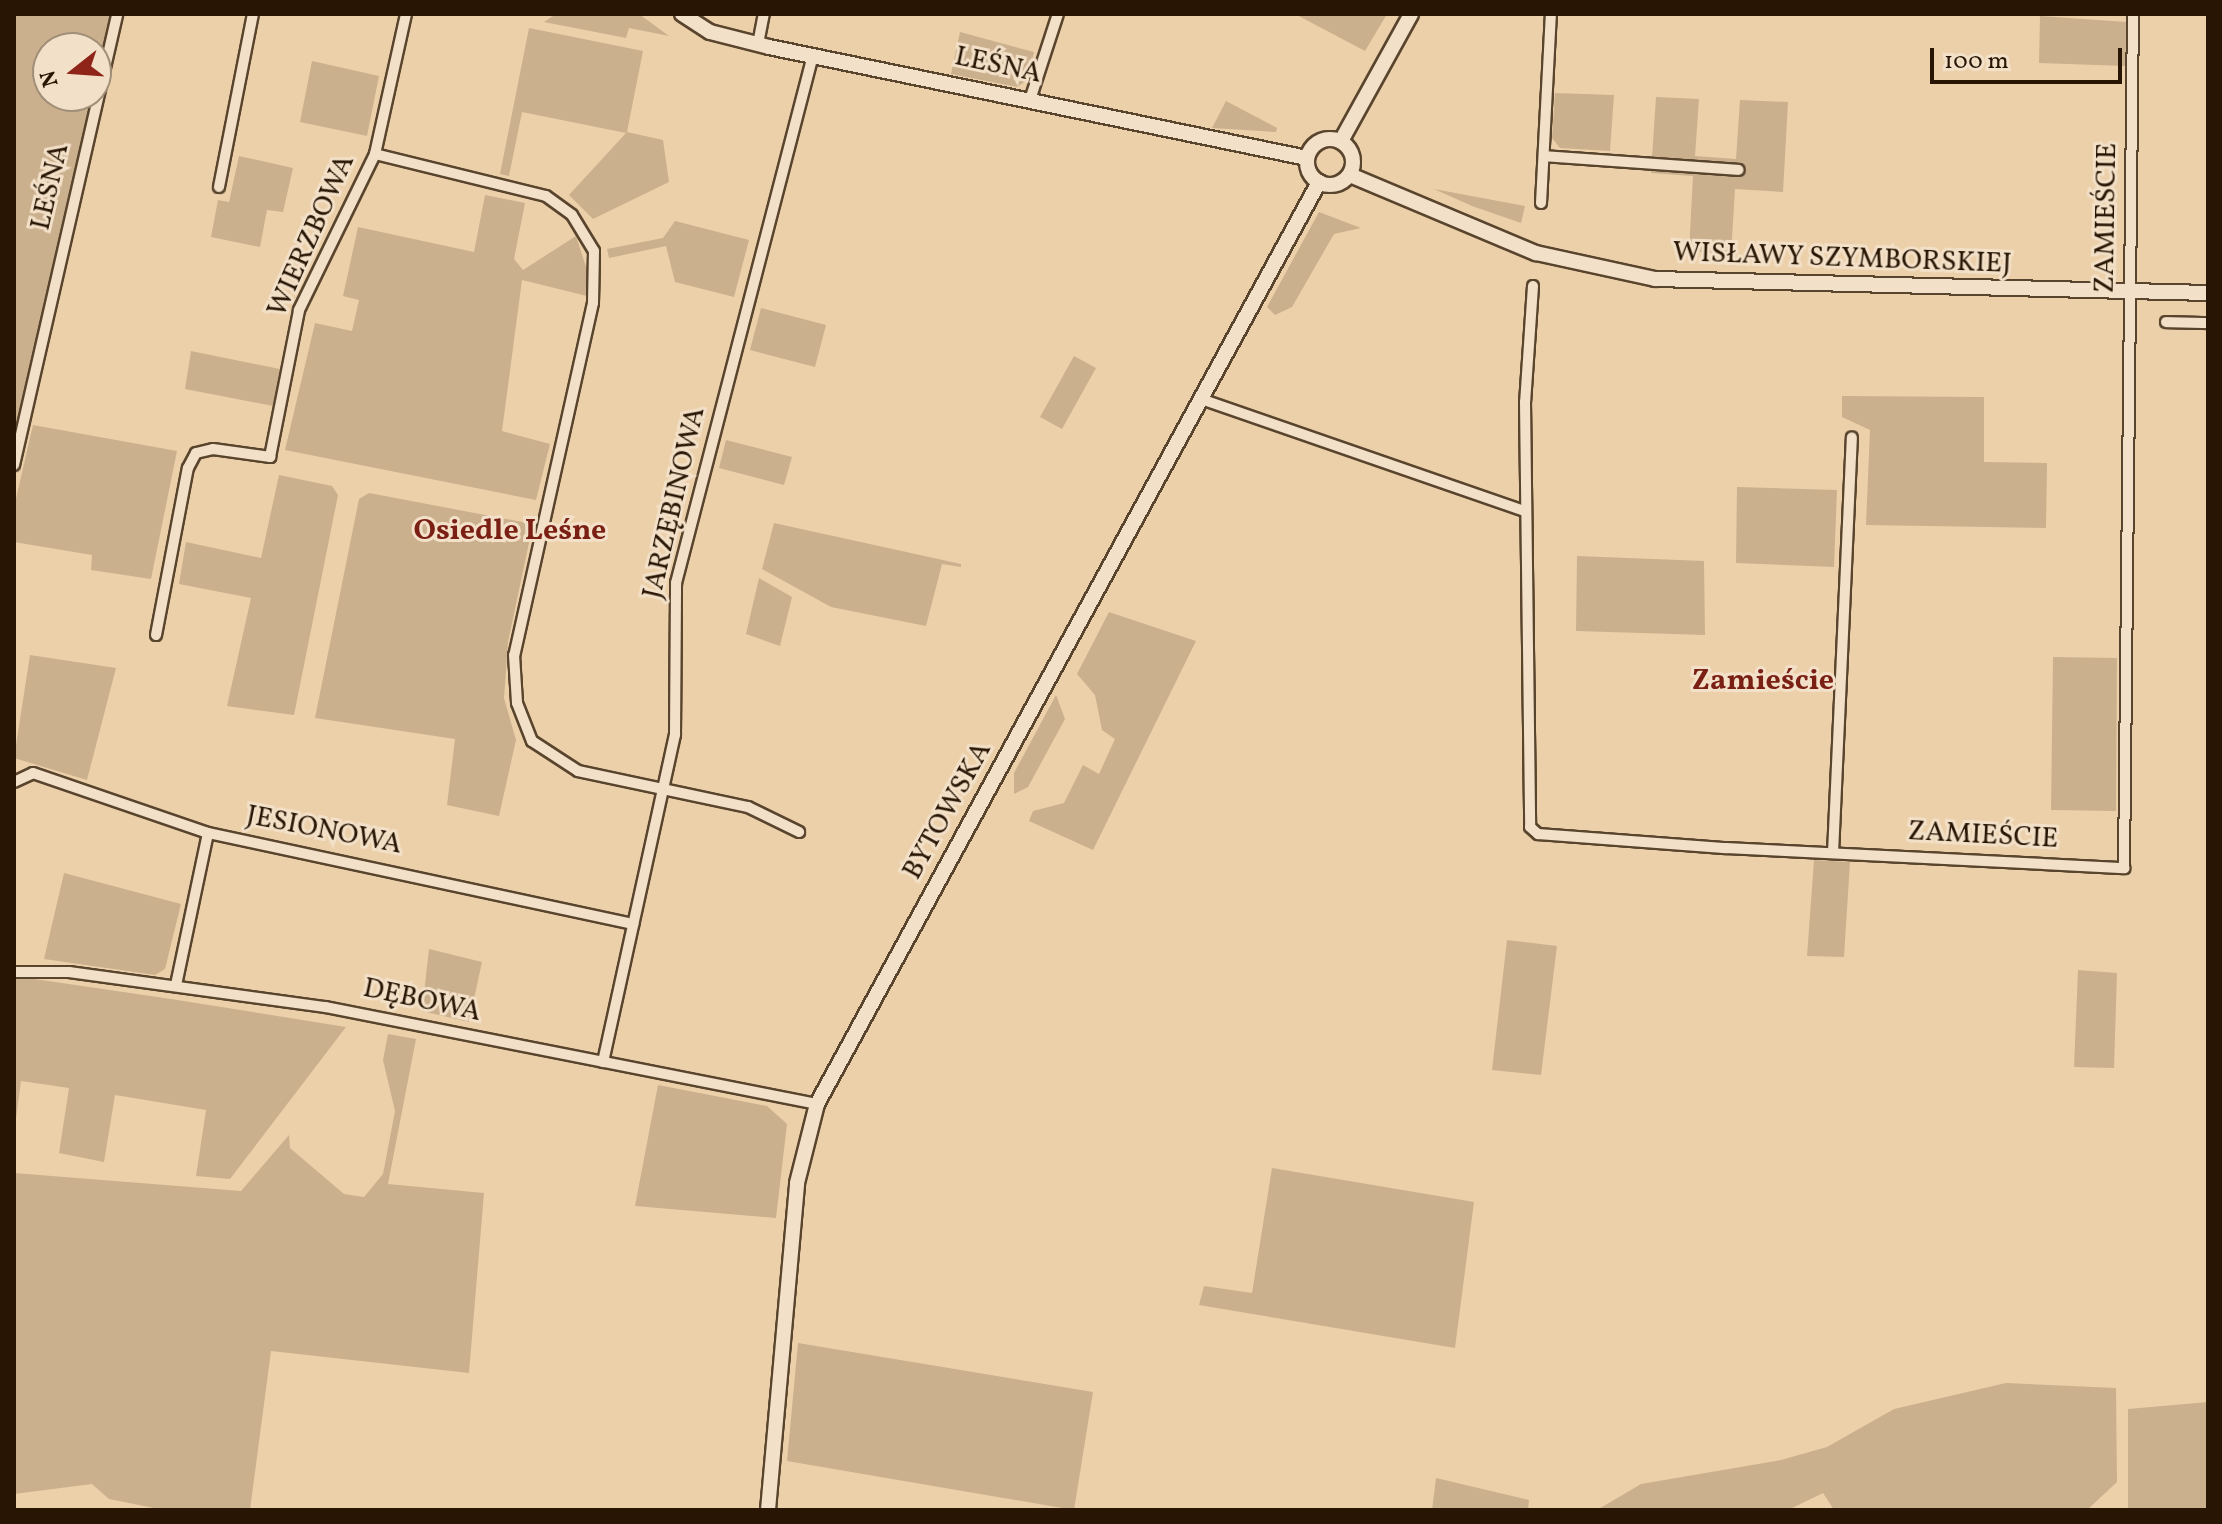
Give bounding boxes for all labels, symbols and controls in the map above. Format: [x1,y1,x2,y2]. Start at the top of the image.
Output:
north arrow [32,32,112,112]
scale bar [1934,32,2126,82]
street label: LEŚNA [952,40,1044,92]
text: 100 m [1944,45,2009,79]
text: N [33,66,68,91]
street label: LEŚNA [25,140,77,234]
street label: ZAMIEŚCIE [2089,142,2125,294]
street label: WIERZBOWA [261,150,363,322]
street label: WISŁAWY SZYMBORSKIEJ [1672,236,2012,282]
street label: JARZĘBINOWA [637,404,713,602]
district label: Osiedle Leśne [414,513,606,549]
district label: Zamieście [1692,663,1834,699]
street label: BYTOWSKA [896,736,1000,886]
street label: JESIONOWA [243,799,405,863]
street label: ZAMIEŚCIE [1907,815,2059,857]
street label: DĘBOWA [360,972,484,1030]

